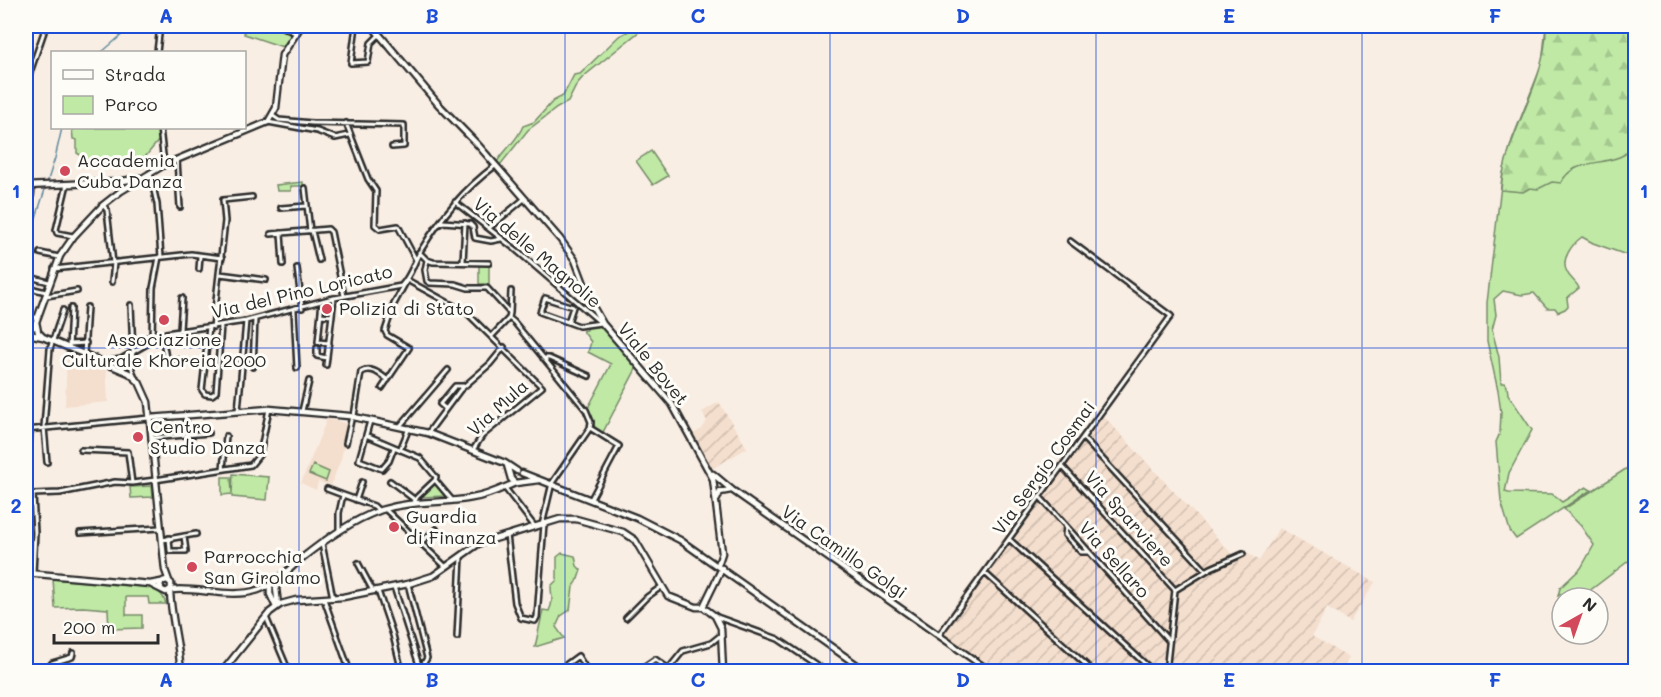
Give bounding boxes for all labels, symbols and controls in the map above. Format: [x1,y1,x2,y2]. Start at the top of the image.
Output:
text: A [159,2,173,28]
text: B [425,2,439,28]
text: C [691,2,706,28]
text: D [956,2,970,28]
text: E [1223,2,1235,28]
text: F [1489,2,1502,28]
legend [51,51,246,129]
text: Strada [105,62,166,86]
text: Parco [105,92,158,116]
place label: Accademia Cuba Danza [77,148,183,193]
marker: Accademia Cuba Danza [58,164,72,178]
text: 1 [12,177,20,203]
text: 1 [1640,177,1648,203]
street label: Via delle Magnolie [469,191,607,313]
street label: Via del Pino Loricato [209,258,395,324]
place label: Polizia di Stato [339,296,474,320]
marker: Polizia di Stato [320,302,334,316]
marker: Associazione Culturale Khoreia 2000 [157,313,171,327]
street label: Viale Bovet [613,317,695,410]
place label: Associazione Culturale Khoreia 2000 [62,327,266,372]
street label: Via Mula [462,374,533,441]
street label: Via Sergio Cosmai [986,396,1100,539]
place label: Centro Studio Danza [150,414,266,459]
marker: Centro Studio Danza [131,430,145,444]
street label: Via Sparviere [1080,465,1179,572]
text: 2 [10,492,22,518]
text: 2 [1638,492,1650,518]
street label: Via Camillo Golgi [777,499,912,603]
place label: Guardia di Finanza [406,504,497,549]
street label: Via Sellaro [1074,516,1156,603]
marker: Guardia di Finanza [387,520,401,534]
place label: Parrocchia San Girolamo [204,544,321,589]
marker: Parrocchia San Girolamo [185,560,199,574]
north arrow [1550,586,1610,646]
text: N [1579,592,1601,616]
scale bar [54,607,158,645]
text: 200 m [63,615,115,639]
text: A [159,666,173,692]
text: B [425,666,439,692]
text: C [691,666,706,692]
text: D [956,666,970,692]
text: E [1223,666,1235,692]
text: F [1489,666,1502,692]

